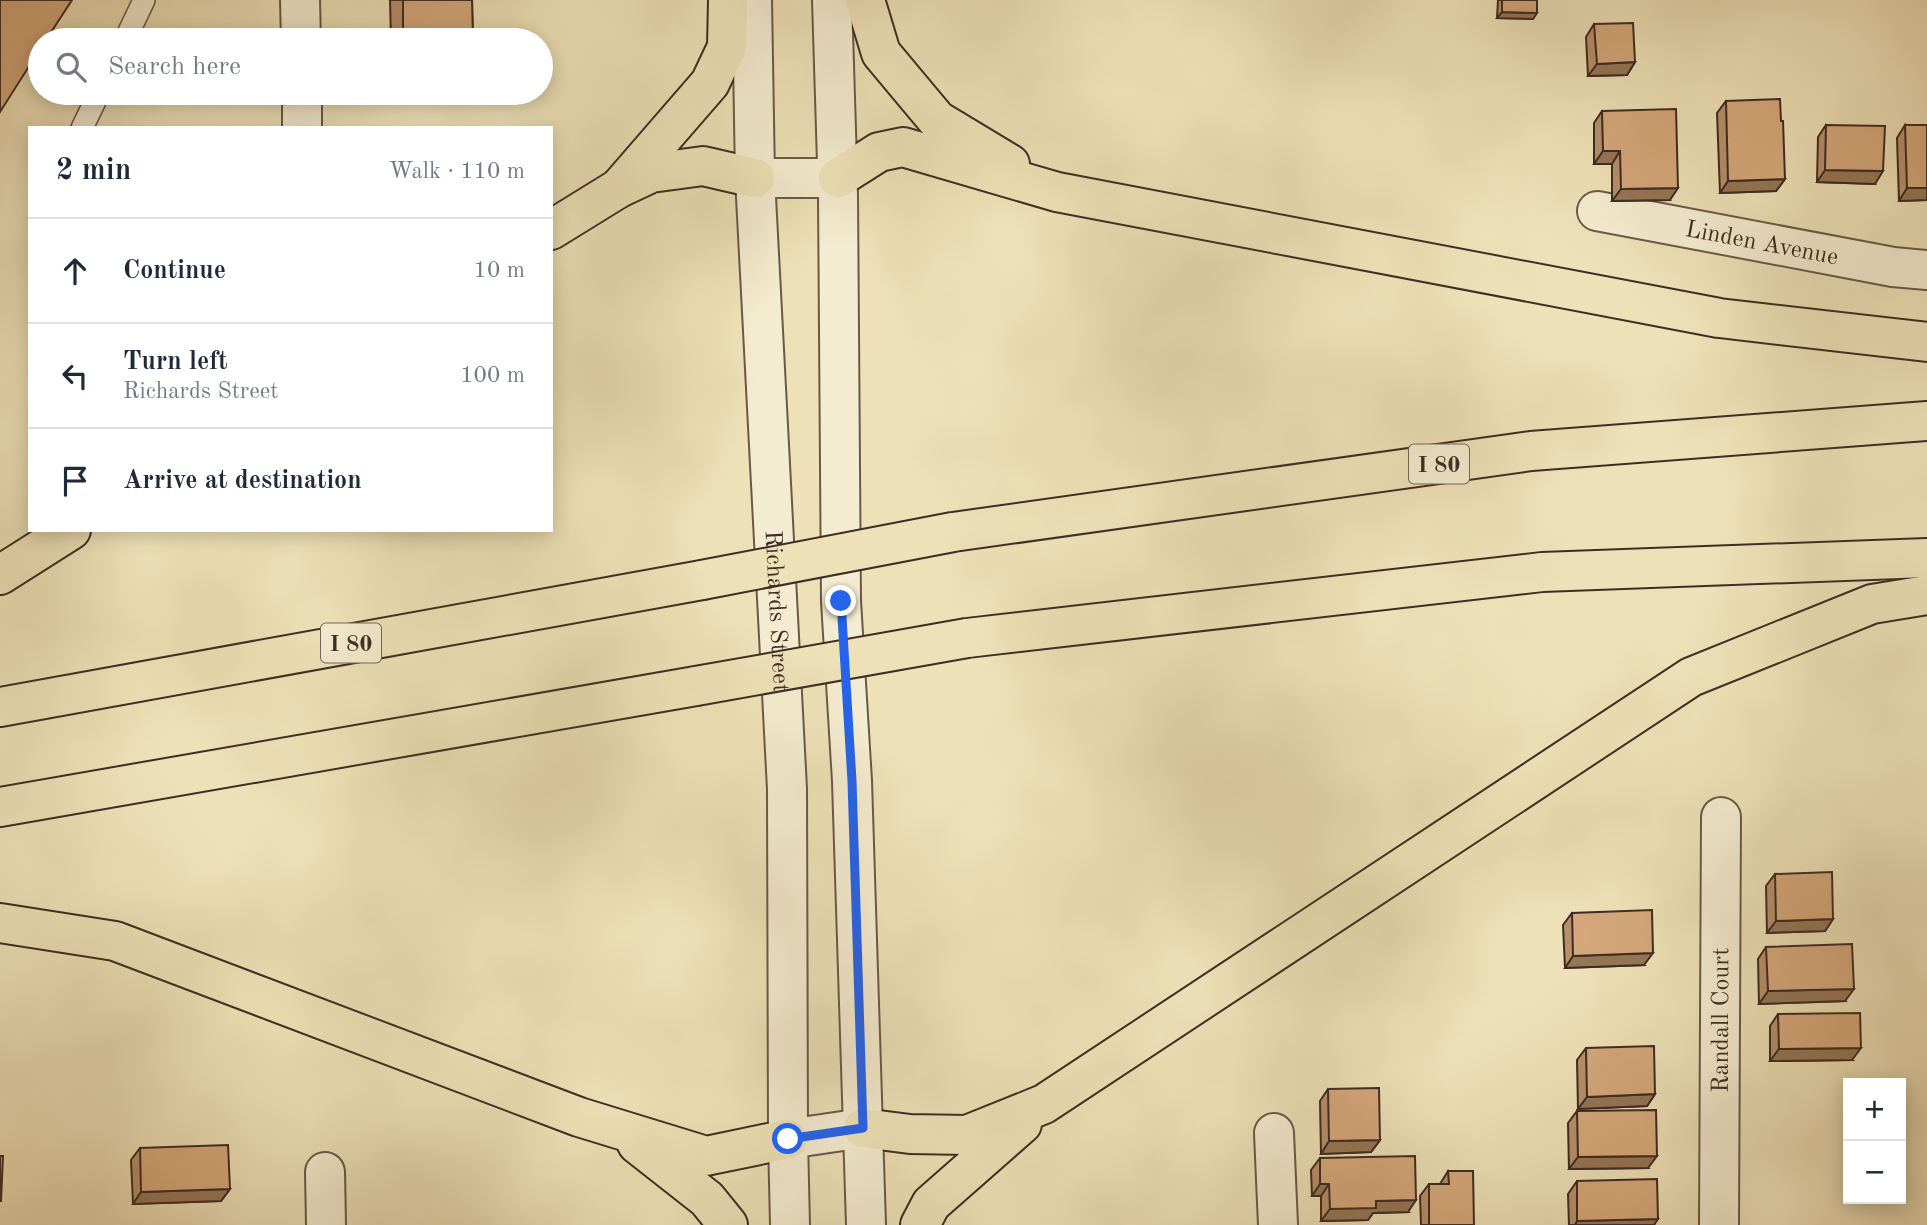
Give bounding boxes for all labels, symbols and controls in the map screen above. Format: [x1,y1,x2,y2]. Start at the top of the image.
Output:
search box [28,28,553,105]
icon: search [52,48,90,86]
text: Search here [108,54,241,80]
text: 2 min [56,156,131,186]
text: Walk · 110 m [389,160,525,183]
street label: Linden Avenue [1683,218,1840,270]
icon: ahead [56,252,94,290]
text: Continue [123,258,226,284]
text: 10 m [474,259,525,282]
text: Turn left [123,349,228,375]
icon: left [56,357,94,395]
text: 100 m [460,364,525,387]
text: Richards Street [123,380,278,403]
road number: I 80 [1409,445,1469,484]
icon: arrive [56,462,94,500]
text: Arrive at destination [123,468,362,494]
street label: Richards Street [759,530,792,693]
route end [825,585,856,616]
road number: I 80 [321,624,381,663]
street label: Randall Court [1710,947,1734,1093]
map controls [1843,1078,1906,1204]
button: + [1843,1078,1906,1141]
route start [772,1123,803,1154]
button: − [1843,1141,1906,1204]

